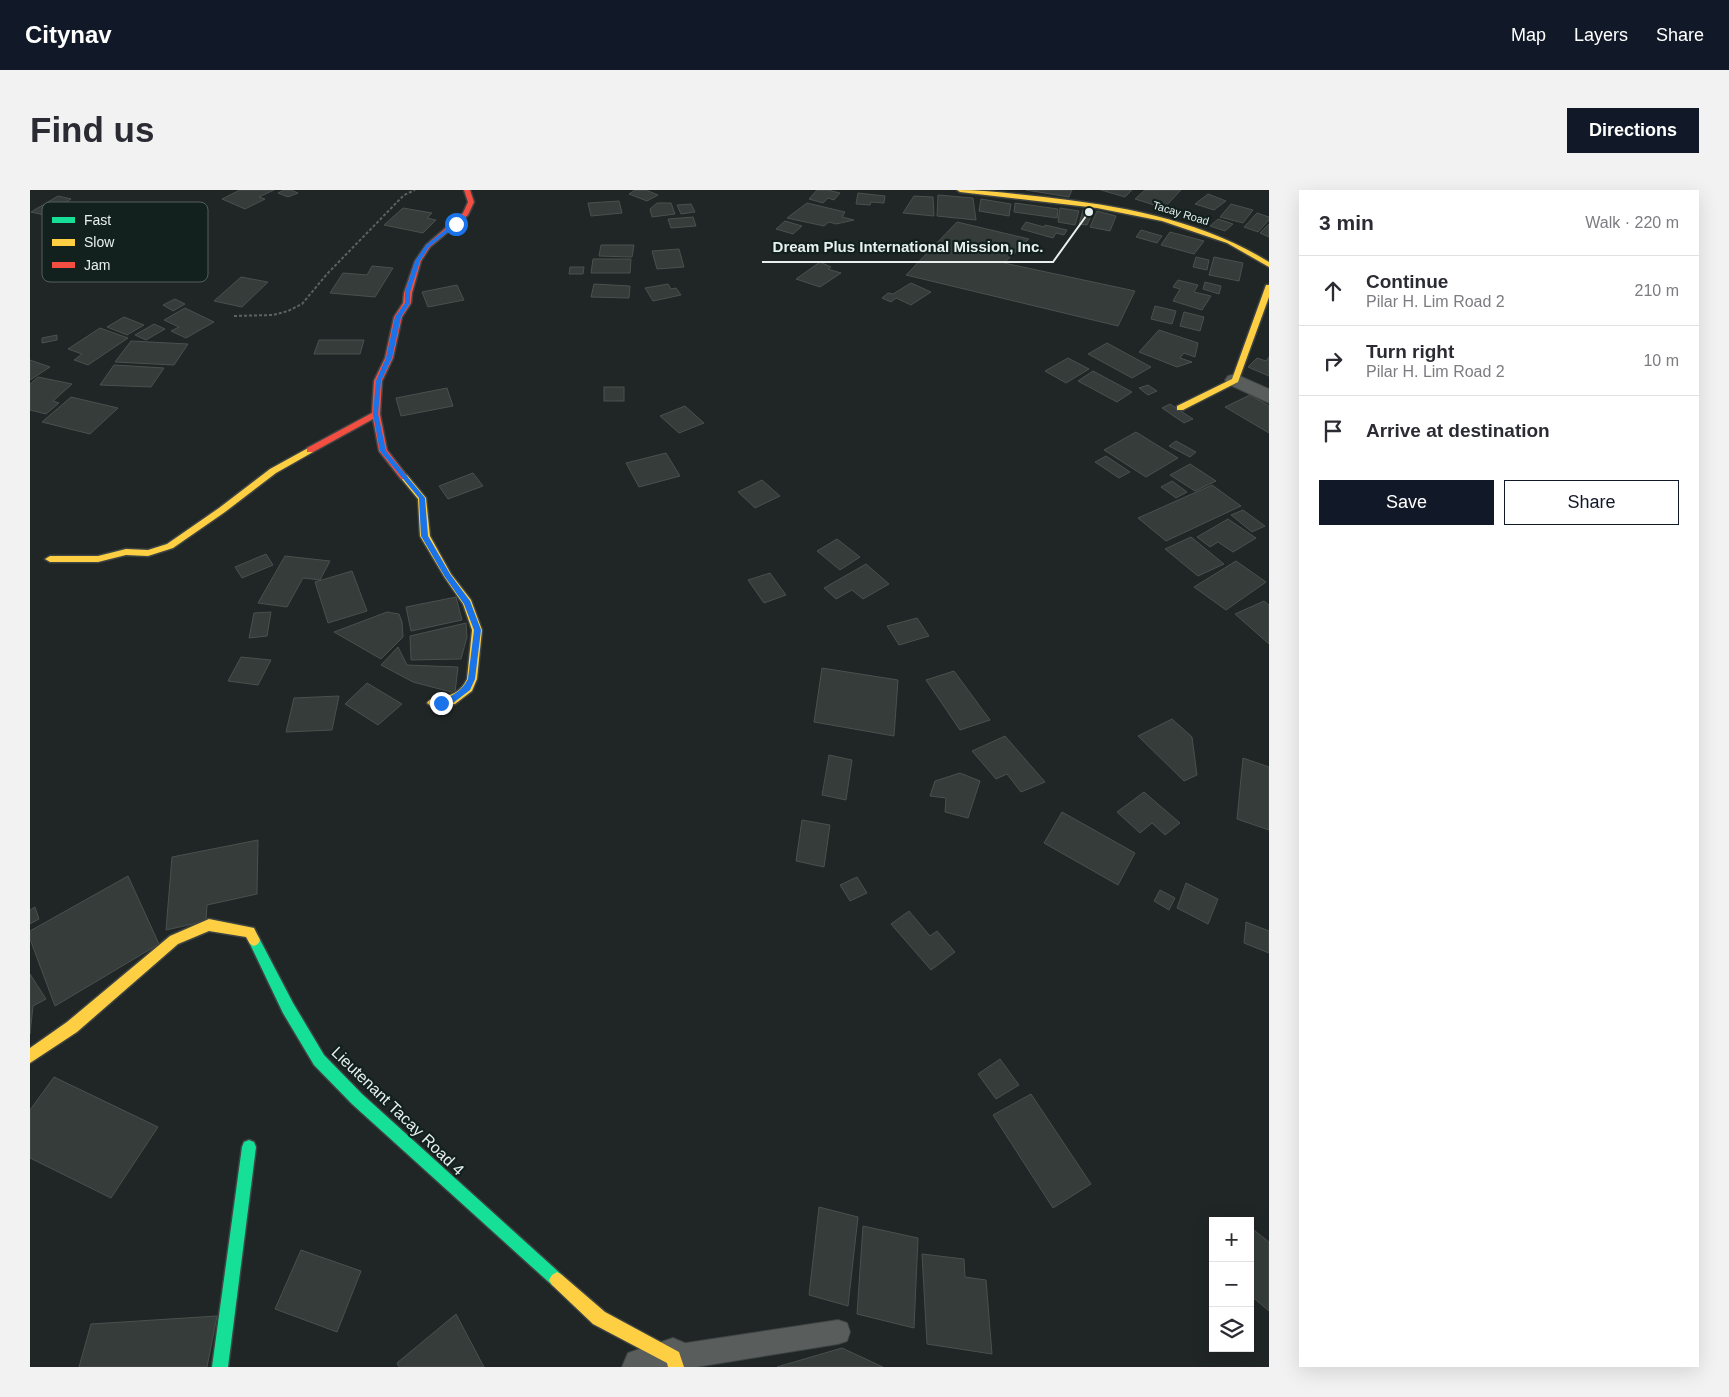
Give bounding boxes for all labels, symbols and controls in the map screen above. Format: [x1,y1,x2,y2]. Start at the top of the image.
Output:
text: Citynav [25,21,112,48]
text: Map [1511,25,1546,45]
text: Layers [1574,25,1628,45]
text: Share [1656,25,1704,45]
button: Directions [1567,108,1699,153]
text: Find us [30,110,154,149]
street label: Tacay Road [1151,199,1211,227]
legend [42,202,208,282]
text: 3 min [1319,211,1374,234]
text: Fast [84,212,111,228]
route start [445,213,468,236]
text: Walk · 220 m [1585,214,1679,231]
callout: Dream Plus International Mission, Inc. [762,232,1053,262]
text: Slow [84,234,115,250]
text: Dream Plus International Mission, Inc. [773,238,1043,255]
text: Jam [84,257,110,273]
text: Continue [1366,271,1448,292]
icon: ahead [1319,277,1347,305]
text: 210 m [1635,282,1679,299]
text: Pilar H. Lim Road 2 [1366,293,1505,310]
text: Turn right [1366,341,1454,362]
icon: right [1319,347,1347,375]
text: 10 m [1643,352,1679,369]
text: Pilar H. Lim Road 2 [1366,363,1505,380]
icon: arrive [1319,417,1347,445]
text: Arrive at destination [1366,420,1550,441]
button: Save [1319,480,1494,525]
button: Share [1504,480,1679,525]
route end [430,692,453,715]
street label: Lieutenant Tacay Road 4 [329,1044,468,1179]
map controls [1209,1217,1254,1352]
button: + [1209,1217,1254,1262]
button: − [1209,1262,1254,1307]
button: layers [1209,1307,1254,1352]

